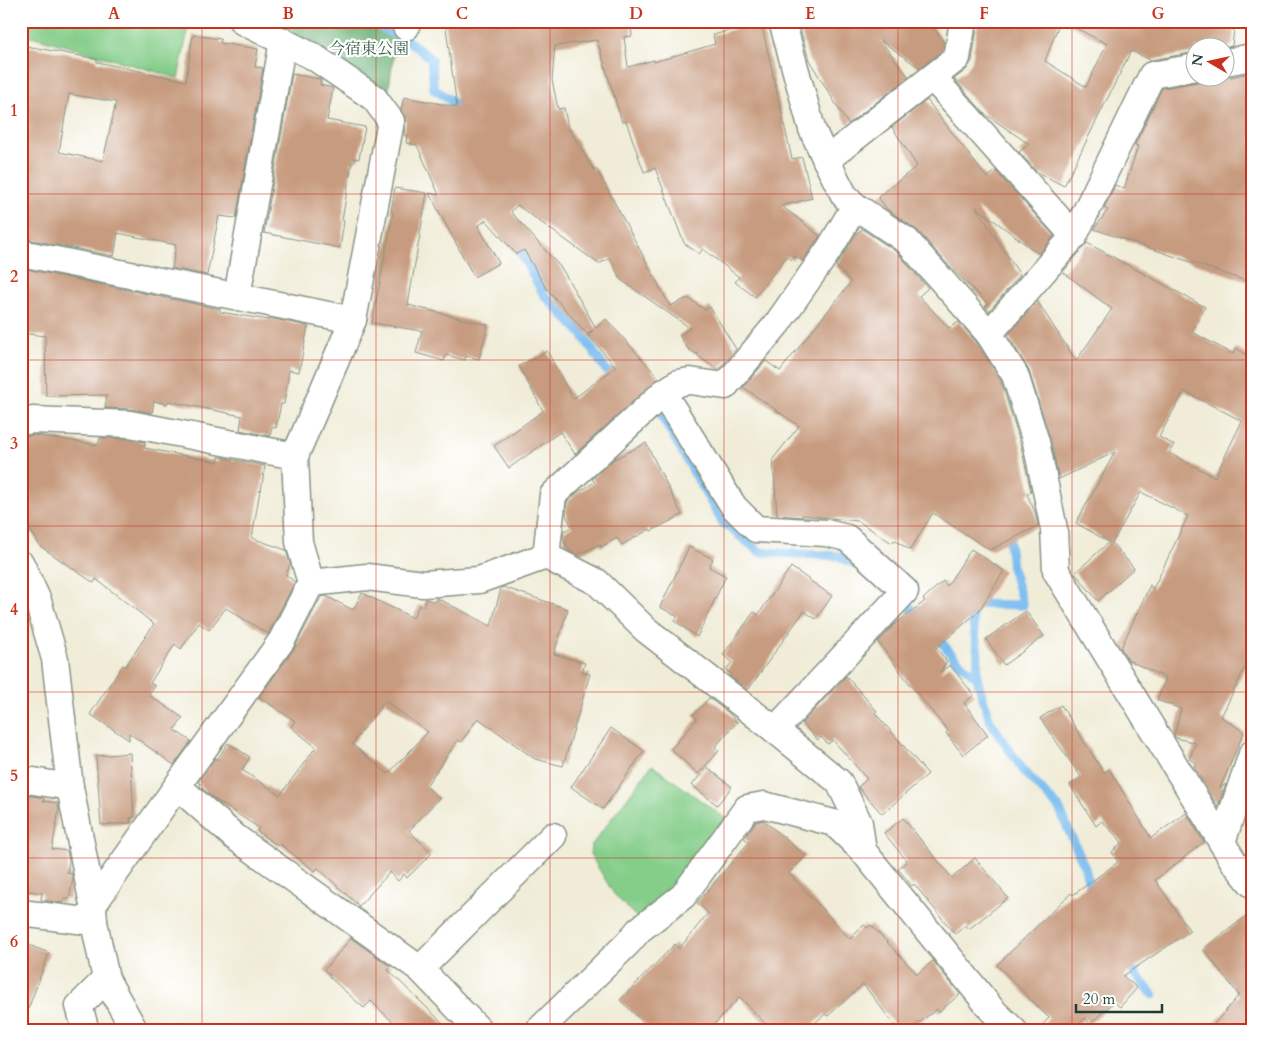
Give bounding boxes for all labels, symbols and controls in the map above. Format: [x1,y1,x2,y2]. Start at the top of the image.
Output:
text: A [108,3,120,25]
text: B [282,3,294,25]
text: C [456,3,468,25]
text: D [629,3,643,25]
text: E [805,3,815,25]
text: F [979,3,989,25]
text: G [1151,3,1165,25]
park label: 今宿東公園 [329,38,409,60]
north arrow [1186,38,1236,88]
text: N [1187,53,1208,68]
text: 1 [10,100,18,122]
text: 2 [10,266,18,288]
text: 3 [10,433,18,455]
text: 4 [10,599,18,621]
text: 5 [10,765,18,787]
text: 6 [10,931,18,953]
scale bar [1076,982,1162,1014]
text: 20 m [1083,989,1115,1009]

